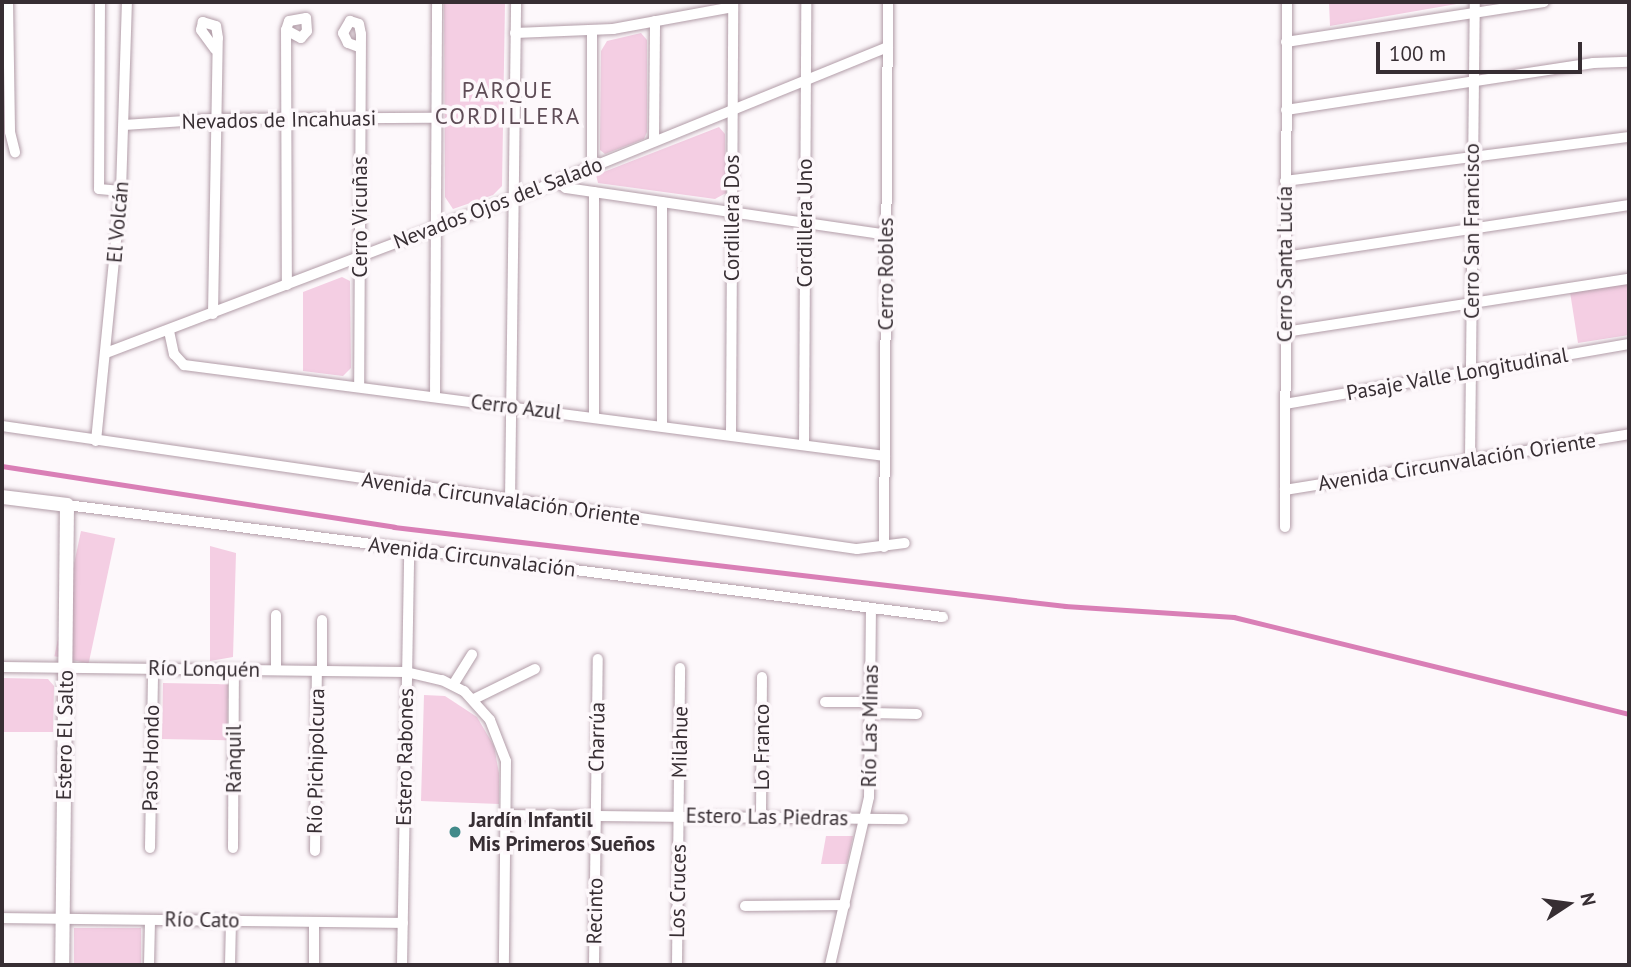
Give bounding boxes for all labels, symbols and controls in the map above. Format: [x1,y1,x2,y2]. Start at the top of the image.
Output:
scale bar [1379,28,1586,72]
text: 100 m [1389,40,1446,67]
district label: PARQUE CORDILLERA [436,76,580,130]
street label: Nevados de Incahuasi [181,106,377,134]
street label: Cerro San Francisco [1459,143,1485,319]
street label: Nevados Ojos del Salado [390,151,606,255]
street label: Cordillera Dos [719,155,745,281]
street label: Cerro Vicuñas [347,156,373,278]
street label: Cordillera Uno [792,158,818,288]
street label: El Volcán [102,180,134,264]
street label: Cerro Santa Lucía [1272,186,1298,342]
street label: Cerro Robles [873,218,899,330]
street label: Pasaje Valle Longitudinal [1344,342,1570,406]
street label: Cerro Azul [469,389,563,425]
street label: Avenida Circunvalación Oriente [1316,428,1598,496]
street label: Avenida Circunvalación Oriente [360,467,642,531]
street label: Avenida Circunvalación [367,532,577,582]
street label: Río Lonquén [148,655,260,683]
street label: Río Las Minas [856,664,884,788]
street label: Estero El Salto [51,670,79,800]
street label: Río Pichipolcura [302,688,330,834]
street label: Estero Rabones [391,688,419,826]
street label: Charrúa [584,702,610,772]
street label: Lo Franco [749,704,775,790]
street label: Paso Hondo [137,705,165,811]
street label: Milahue [667,706,693,778]
street label: Ránquil [221,725,247,793]
street label: Estero Las Piedras [685,803,849,831]
place label: Jardín Infantil Mis Primeros Sueños [469,807,655,857]
marker: Jardín Infantil Mis Primeros Sueños [447,824,463,840]
street label: Los Cruces [665,844,691,938]
north arrow [1533,869,1603,939]
street label: Recinto [582,877,608,945]
text: N [1575,890,1602,908]
street label: Río Cato [164,907,240,933]

